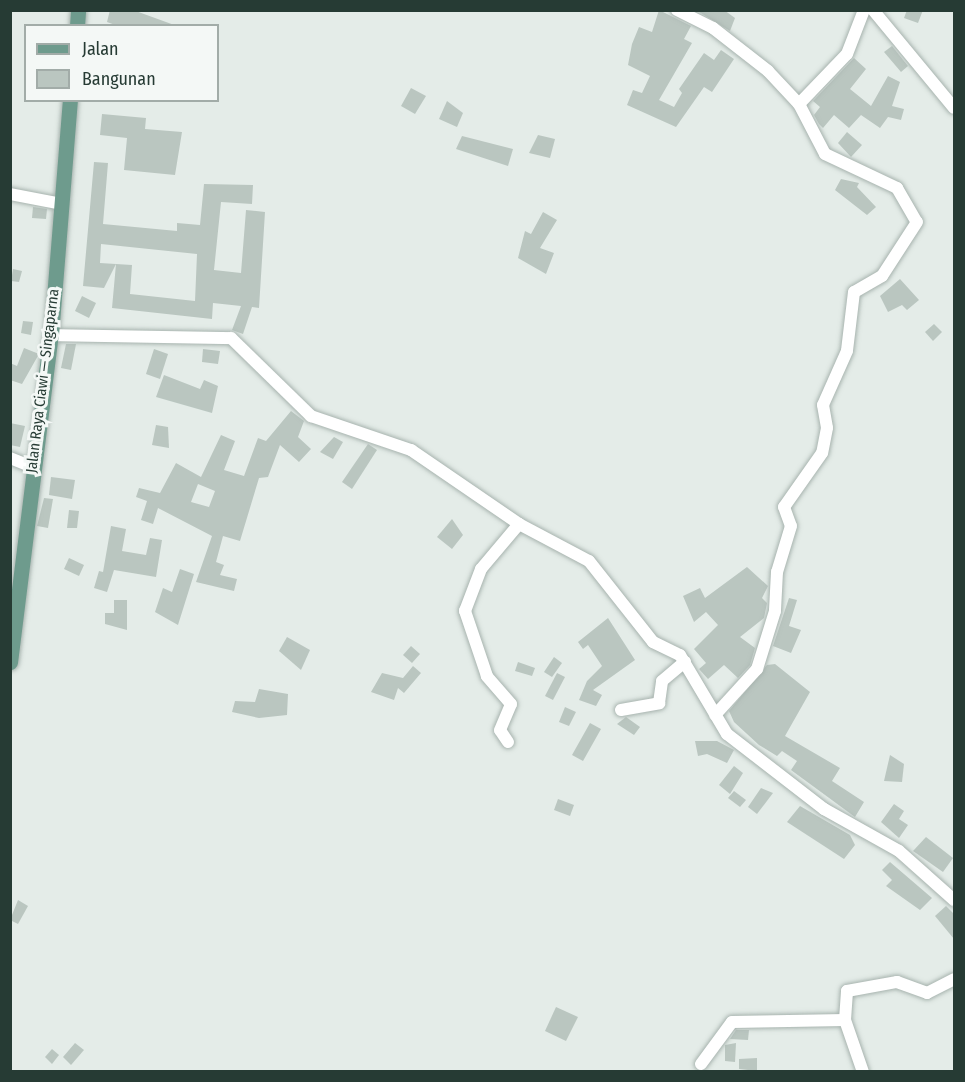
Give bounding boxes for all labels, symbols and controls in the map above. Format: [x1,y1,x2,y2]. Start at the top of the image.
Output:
legend [24,24,219,102]
text: Jalan [82,38,119,60]
text: Bangunan [82,68,156,90]
street label: Jalan Raya Ciawi — Singaparna [23,288,63,474]

